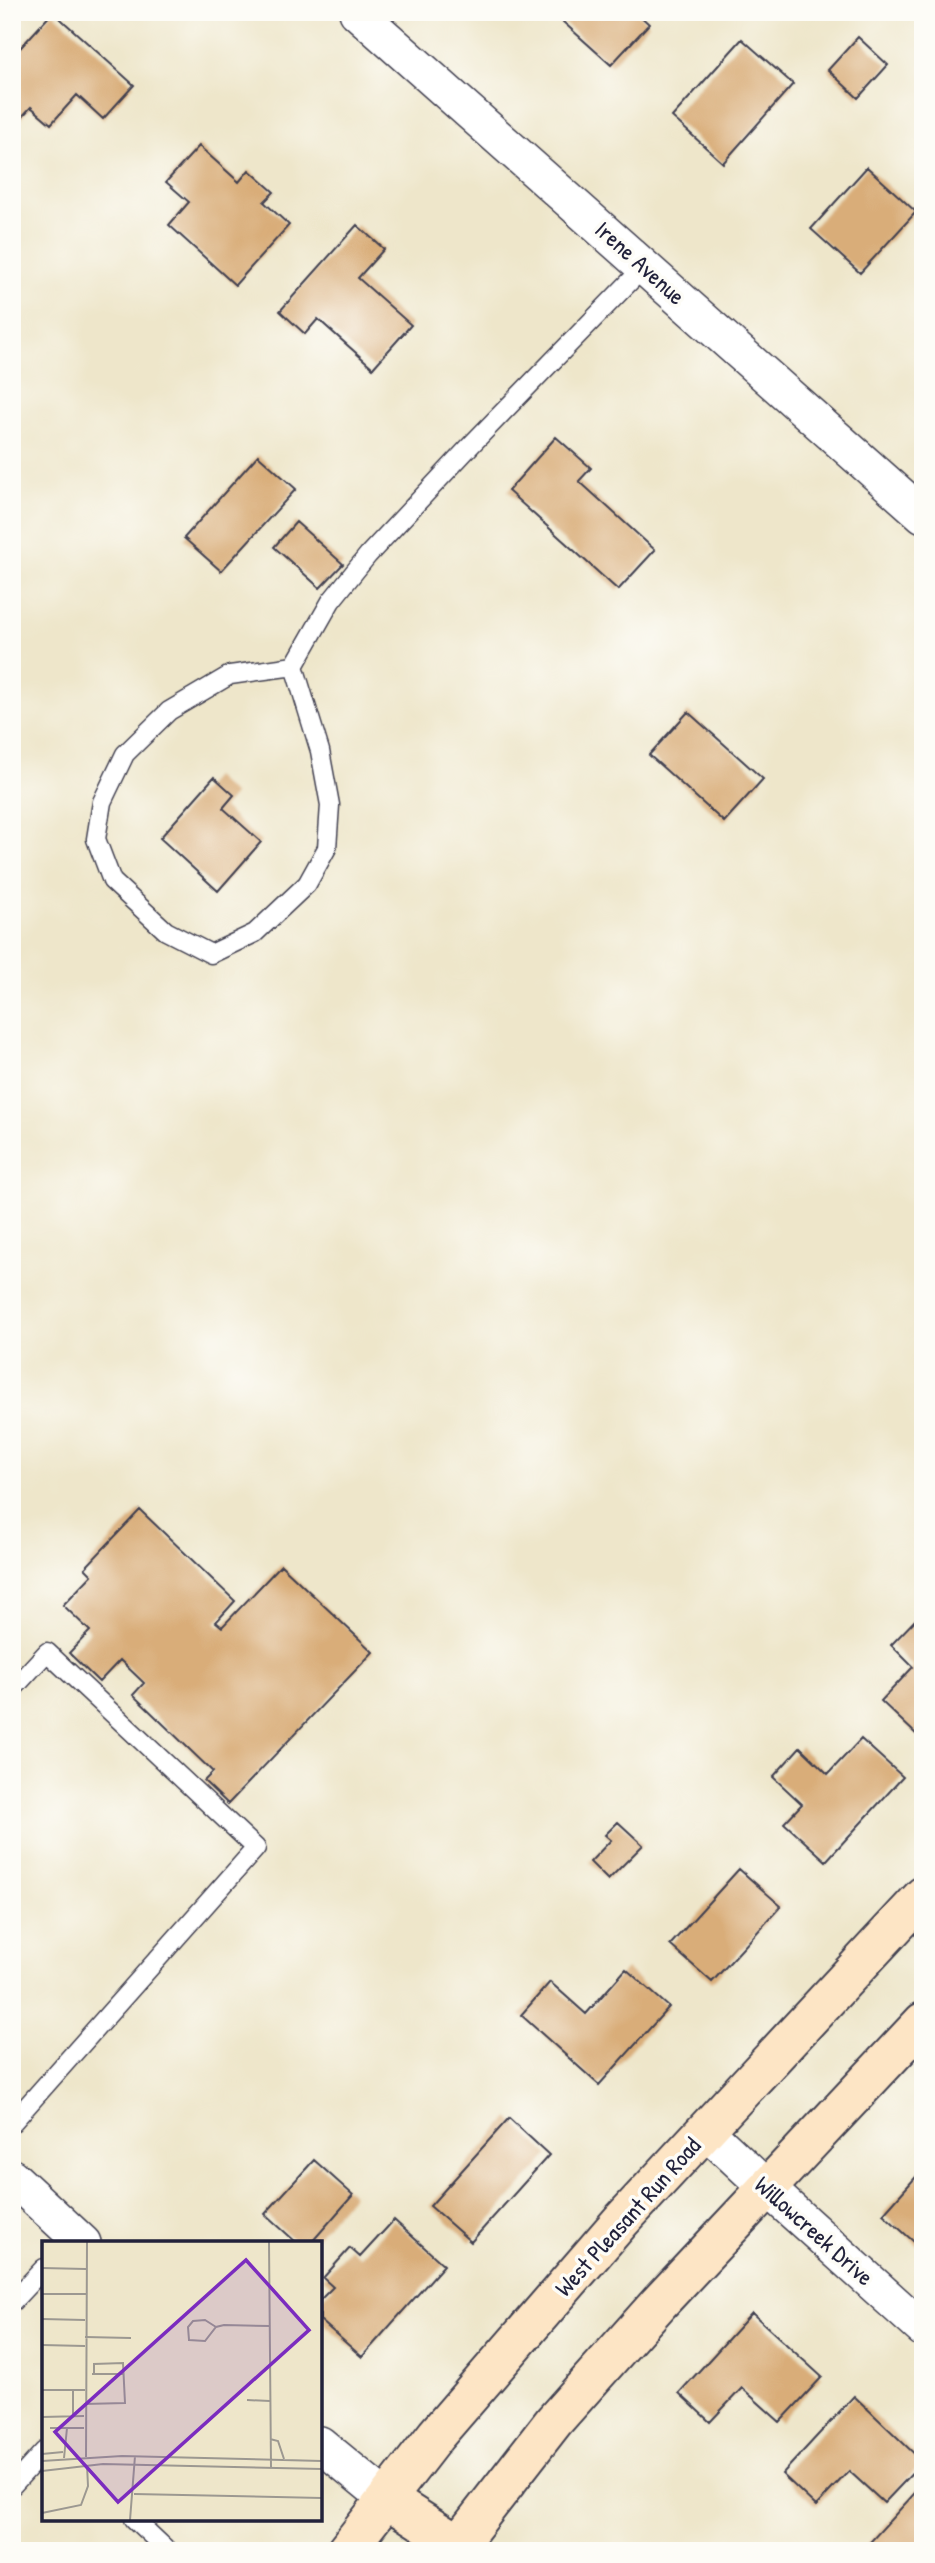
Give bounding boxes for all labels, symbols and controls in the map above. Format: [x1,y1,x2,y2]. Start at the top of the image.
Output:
street label: Irene Avenue [589,213,693,312]
street label: West Pleasant Run Road [547,2130,707,2303]
street label: Willowcreek Drive [748,2168,881,2292]
inset map [42,2241,322,2521]

